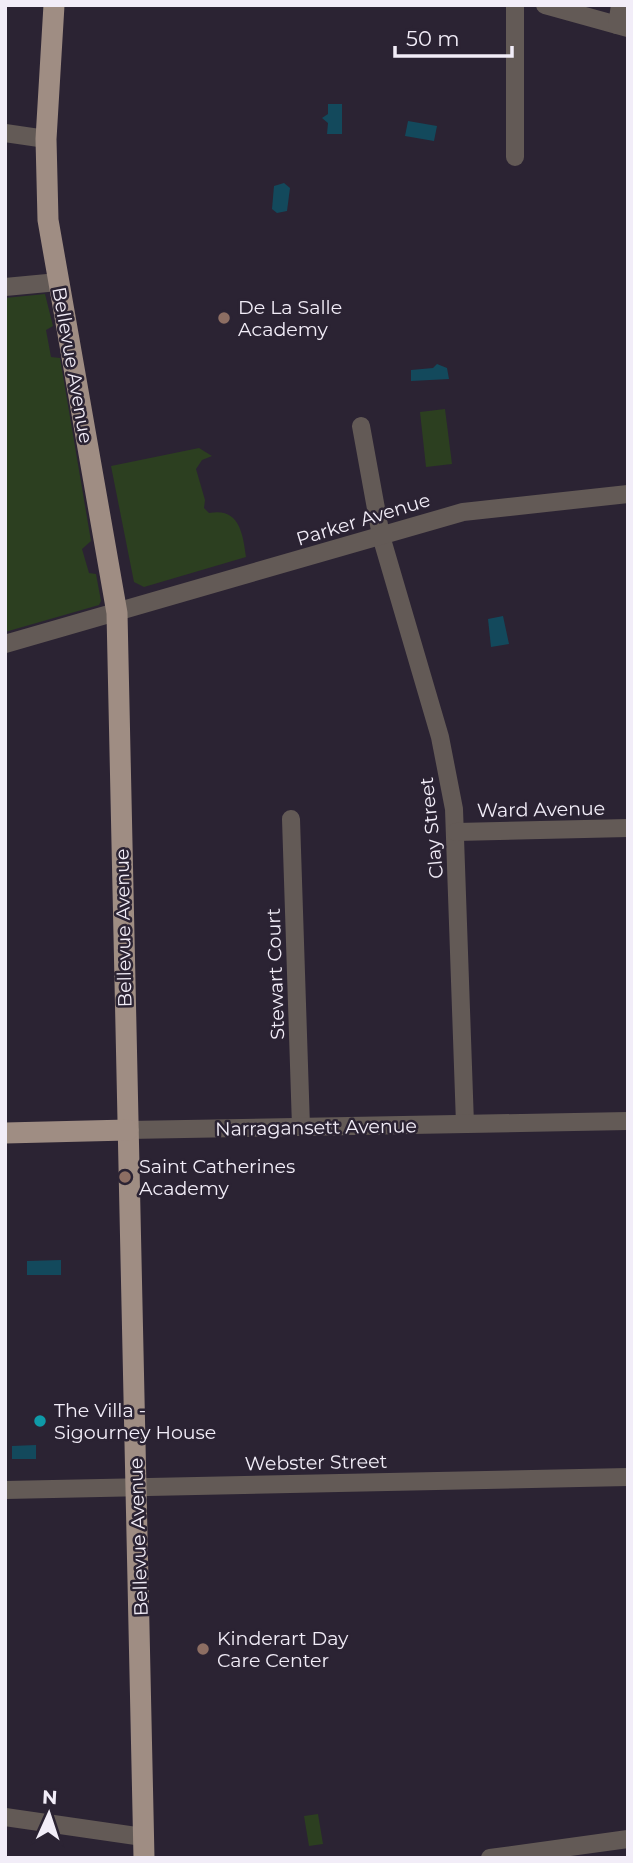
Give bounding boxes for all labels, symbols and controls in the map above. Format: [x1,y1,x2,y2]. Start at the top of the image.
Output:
scale bar [395,14,512,58]
text: 50 m [406,26,460,51]
street label: Bellevue Avenue [47,285,98,445]
place label: De La Salle Academy [238,296,342,341]
marker: De La Salle Academy [216,310,232,326]
street label: Parker Avenue [293,488,433,551]
street label: Clay Street [415,776,448,880]
street label: Ward Avenue [477,797,605,822]
street label: Bellevue Avenue [111,849,136,1007]
street label: Stewart Court [262,907,289,1040]
street label: Narragansett Avenue [215,1114,417,1141]
place label: Saint Catherines Academy [139,1155,295,1200]
marker: Saint Catherines Academy [117,1169,133,1185]
place label: The Villa - Sigourney House [54,1399,216,1444]
marker: The Villa - Sigourney House [32,1413,48,1429]
street label: Webster Street [245,1450,388,1475]
street label: Bellevue Avenue [124,1457,153,1617]
place label: Kinderart Day Care Center [217,1627,349,1672]
marker: Kinderart Day Care Center [195,1641,211,1657]
north arrow [14,1779,84,1849]
text: N [42,1786,58,1809]

